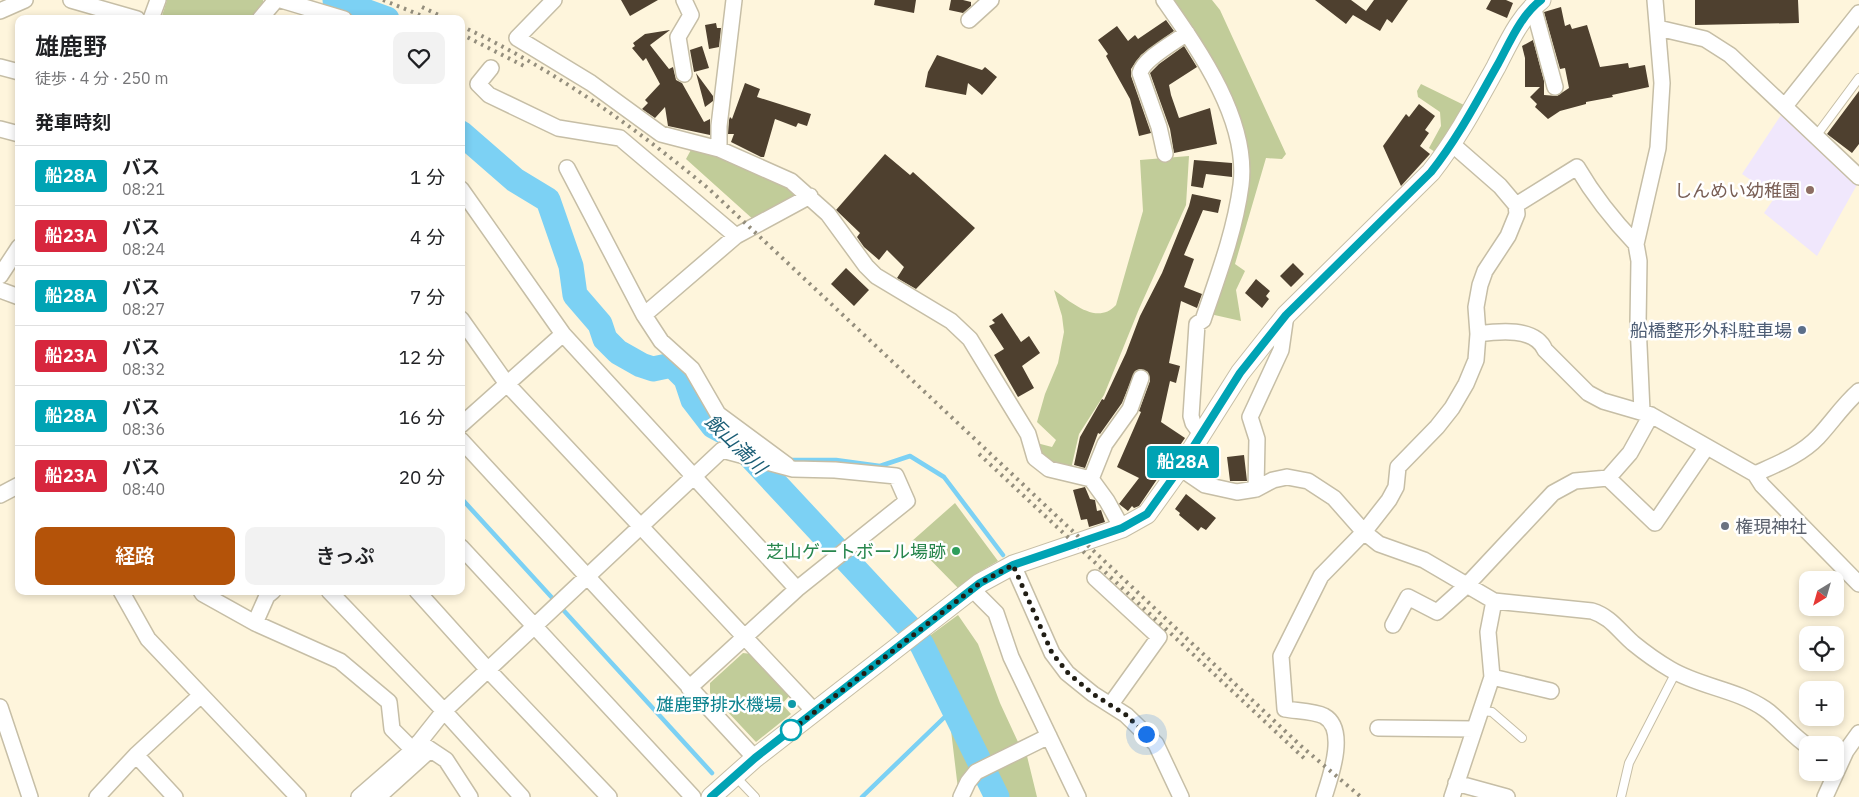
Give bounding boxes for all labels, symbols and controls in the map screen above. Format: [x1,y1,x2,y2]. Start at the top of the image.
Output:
text: 雄鹿野 [35,30,107,62]
button: heart [393,32,445,84]
text: 徒歩 · 4 分 · 250 m [35,68,168,88]
text: 発車時刻 [35,110,111,134]
text: バス [122,155,160,179]
text: 船28A [45,164,97,187]
text: 1 分 [410,165,445,189]
text: 08:21 [122,179,165,199]
place label: しんめい幼稚園 [1674,179,1800,202]
marker: しんめい幼稚園 [1804,184,1816,196]
text: バス [122,215,160,239]
text: 船23A [45,224,97,247]
text: 4 分 [410,225,445,249]
text: 08:24 [122,239,165,259]
text: バス [122,275,160,299]
text: 船28A [45,284,97,307]
text: 7 分 [410,285,445,309]
text: 08:27 [122,299,165,319]
place label: 船橋整形外科駐車場 [1630,319,1792,342]
marker: 船橋整形外科駐車場 [1796,324,1808,336]
text: バス [122,335,160,359]
text: 船23A [45,344,97,367]
text: 12 分 [399,345,445,369]
text: 08:32 [122,359,165,379]
text: バス [122,395,160,419]
text: 船28A [45,404,97,427]
text: 16 分 [399,405,445,429]
water label: 飯山満川 [700,409,773,480]
text: 08:36 [122,419,165,439]
line badge: 船28A [1148,446,1218,478]
text: 船28A [1157,450,1209,473]
text: バス [122,455,160,479]
text: 船23A [45,464,97,487]
text: 20 分 [399,465,445,489]
text: 08:40 [122,479,165,499]
place label: 権現神社 [1735,515,1807,538]
marker: 権現神社 [1719,520,1731,532]
button: 経路 [35,527,235,585]
button: きっぷ [245,527,445,585]
place label: 芝山ゲートボール場跡 [766,540,946,563]
marker: 芝山ゲートボール場跡 [950,545,962,557]
north arrow [1799,571,1844,616]
map controls [1799,571,1844,781]
button: locate [1799,626,1844,671]
button: + [1799,681,1844,726]
place label: 雄鹿野排水機場 [656,693,782,716]
marker: 雄鹿野排水機場 [786,698,798,710]
unlabelled marker [780,719,802,741]
your location [1134,722,1159,747]
button: − [1799,736,1844,781]

